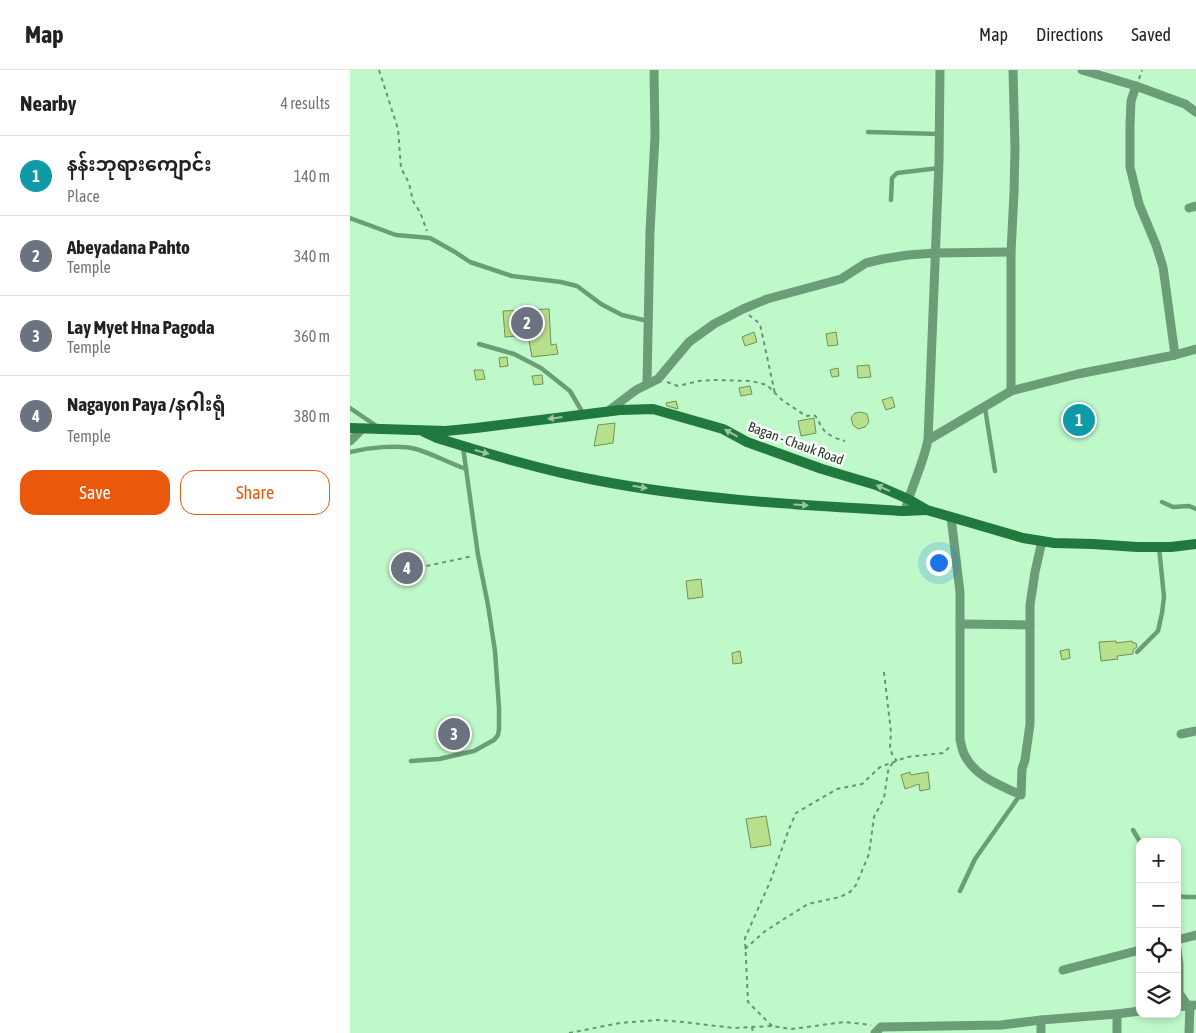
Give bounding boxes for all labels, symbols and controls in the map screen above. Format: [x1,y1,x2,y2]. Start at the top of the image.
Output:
text: Map [25,21,64,48]
text: Map [979,24,1008,45]
text: Directions [1036,24,1103,45]
text: Saved [1131,24,1171,45]
text: Nearby [20,91,76,115]
text: 4 results [280,94,330,112]
text: နန်းဘုရားကျောင်း [67,153,212,175]
text: 1 [32,167,40,185]
text: 140 m [294,167,330,185]
text: Place [67,187,100,205]
text: Abeyadana Pahto [67,236,190,258]
text: 2 [32,247,40,265]
text: 340 m [294,247,330,265]
text: Temple [67,258,111,276]
pin: 2 [511,304,543,342]
text: Lay Myet Hna Pagoda [67,316,215,338]
text: 3 [32,327,40,345]
text: 360 m [294,327,330,345]
text: Temple [67,338,111,356]
text: Nagayon Paya /နဂါးရုံ [67,393,226,415]
pin: 1 [1063,401,1095,439]
text: 4 [32,407,40,425]
text: 380 m [294,407,330,425]
one-way arrow [547,415,563,423]
street label: Bagan - Chauk Road [746,418,846,468]
text: Temple [67,427,111,445]
one-way arrow [724,429,737,438]
one-way arrow [474,448,489,456]
button: Save [20,470,170,515]
button: Share [180,470,330,515]
one-way arrow [632,484,648,492]
one-way arrow [876,484,890,492]
one-way arrow [794,501,810,509]
pin: 4 [391,549,423,587]
your location [926,550,952,576]
pin: 3 [438,715,470,753]
map controls [1136,838,1181,1018]
button: + [1136,838,1181,883]
button: − [1136,883,1181,928]
button: locate [1136,928,1181,973]
button: layers [1136,973,1181,1018]

